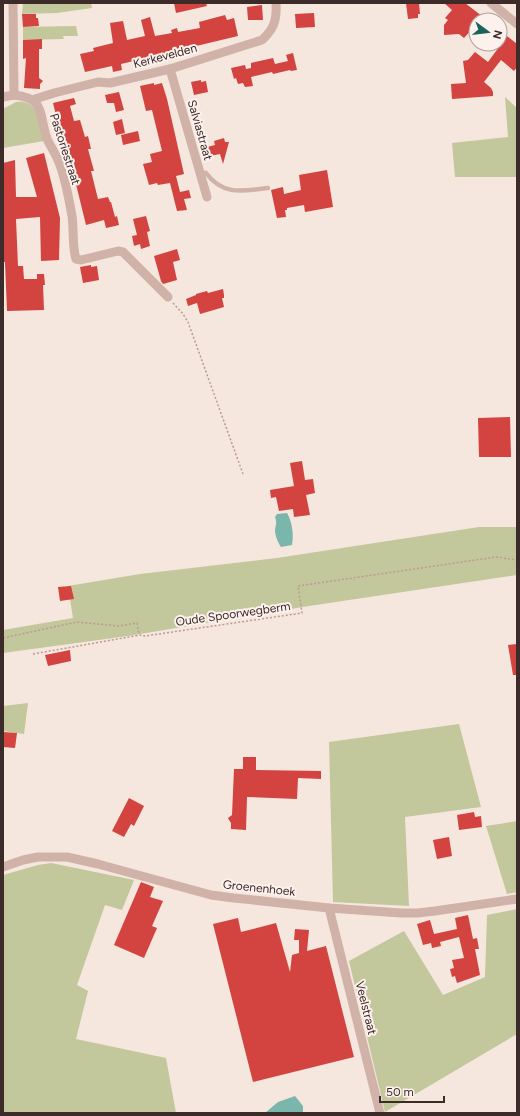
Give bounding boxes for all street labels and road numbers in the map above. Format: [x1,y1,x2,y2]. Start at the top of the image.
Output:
street label: Kerkevelden [132,41,199,71]
street label: Salviastraat [185,98,215,162]
street label: Pastoriestraat [47,111,83,187]
street label: Oude Spoorwegberm [175,599,291,629]
street label: Groenenhoek [222,877,296,899]
street label: Veelstraat [353,980,380,1037]

